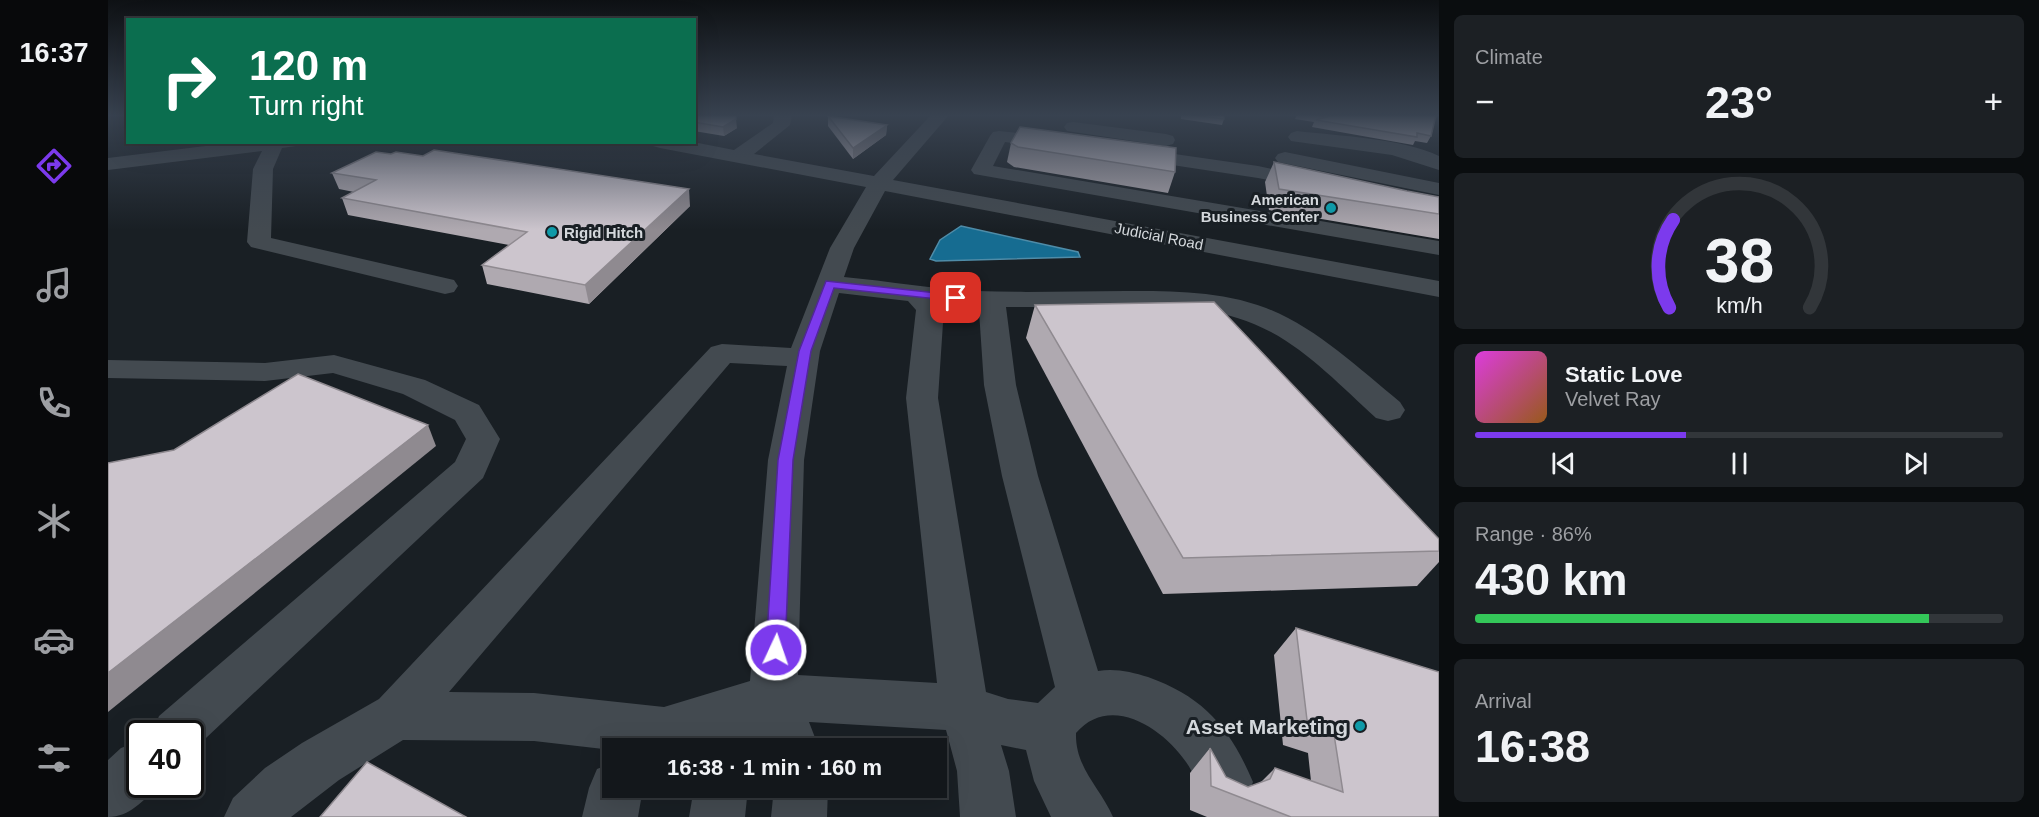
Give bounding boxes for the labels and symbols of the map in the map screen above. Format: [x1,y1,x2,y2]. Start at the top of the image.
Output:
place label: American Business Center [1201,191,1319,225]
marker: American Business Center [1324,201,1338,215]
street label: Judicial Road [1113,219,1205,253]
place label: Rigid Hitch [564,224,643,241]
marker: Rigid Hitch [545,225,559,239]
pin [930,272,981,323]
position arrow [744,618,808,682]
place label: Asset Marketing [1186,715,1348,738]
marker: Asset Marketing [1353,719,1367,733]
speed limit sign: 40 [126,720,204,798]

